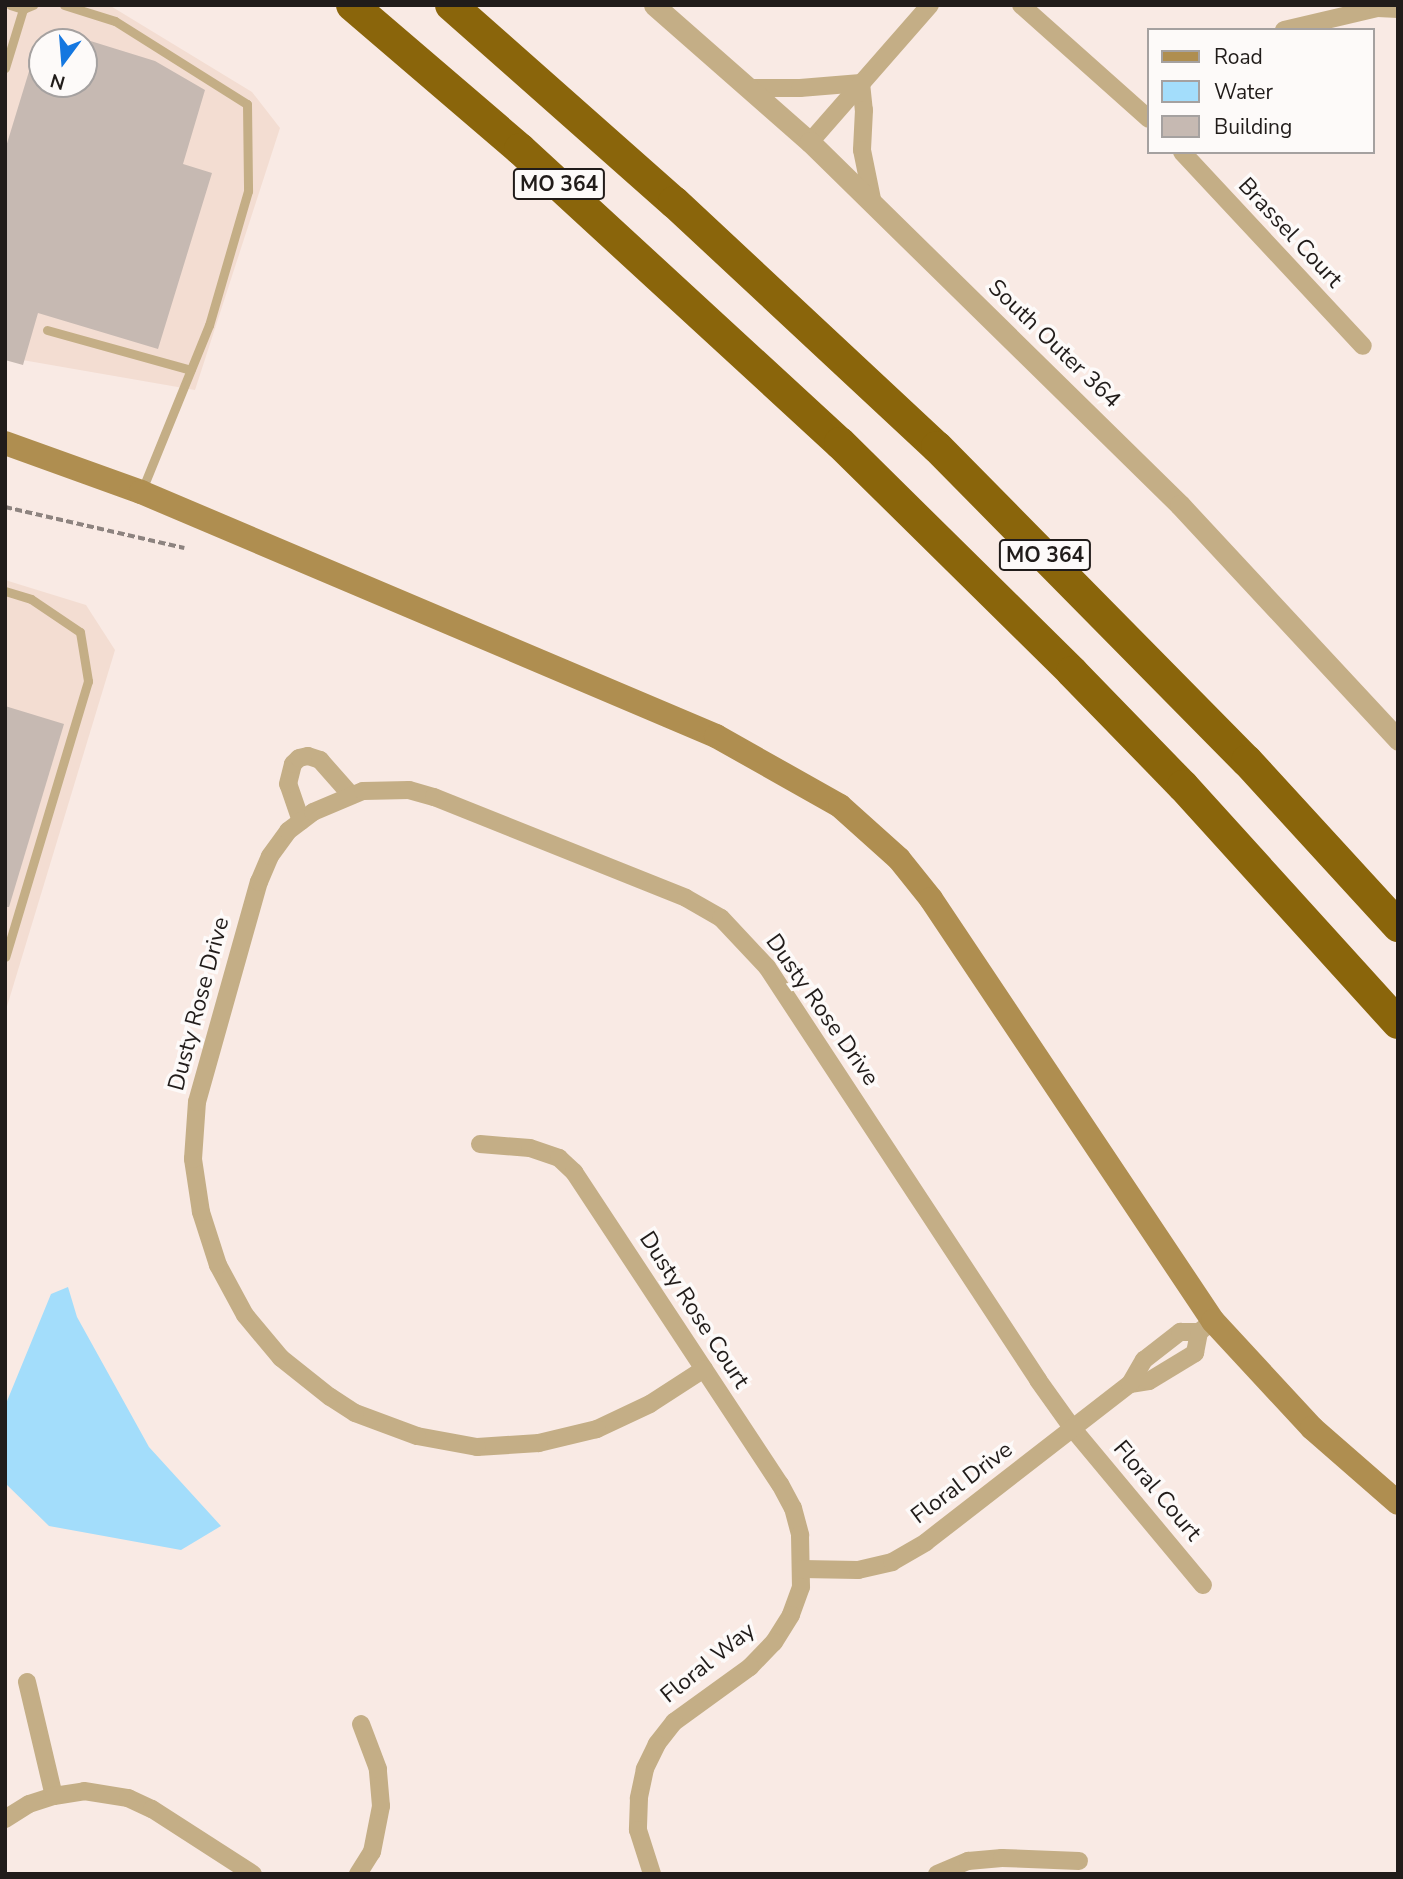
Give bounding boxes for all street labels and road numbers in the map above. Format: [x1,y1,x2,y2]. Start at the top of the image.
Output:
road number: MO 364 [512,166,606,202]
street label: Brassel Court [1232,172,1348,294]
street label: South Outer 364 [982,274,1126,414]
road number: MO 364 [998,538,1092,572]
street label: Dusty Rose Drive [163,914,235,1094]
street label: Dusty Rose Drive [759,929,885,1091]
street label: Dusty Rose Court [633,1226,755,1394]
street label: Floral Court [1107,1435,1207,1547]
street label: Floral Drive [906,1436,1018,1530]
street label: Floral Way [655,1617,761,1709]

